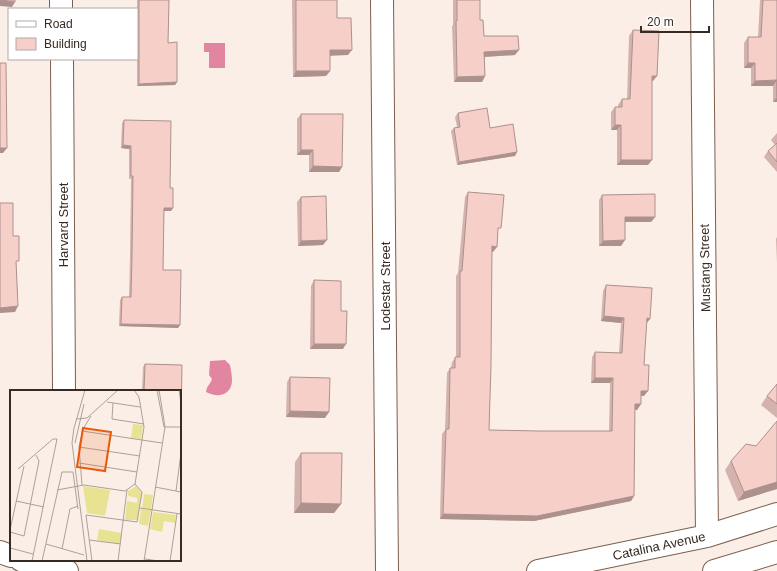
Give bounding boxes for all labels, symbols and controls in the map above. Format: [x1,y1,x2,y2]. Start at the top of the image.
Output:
legend [8,8,138,60]
scale bar [641,8,709,34]
text: 20 m [647,15,674,29]
text: Road [44,17,73,31]
text: Building [44,37,87,51]
street label: Harvard Street [56,182,71,267]
street label: Mustang Street [697,223,713,312]
street label: Lodestar Street [378,241,393,330]
inset map [10,390,181,561]
street label: Catalina Avenue [611,529,707,563]

